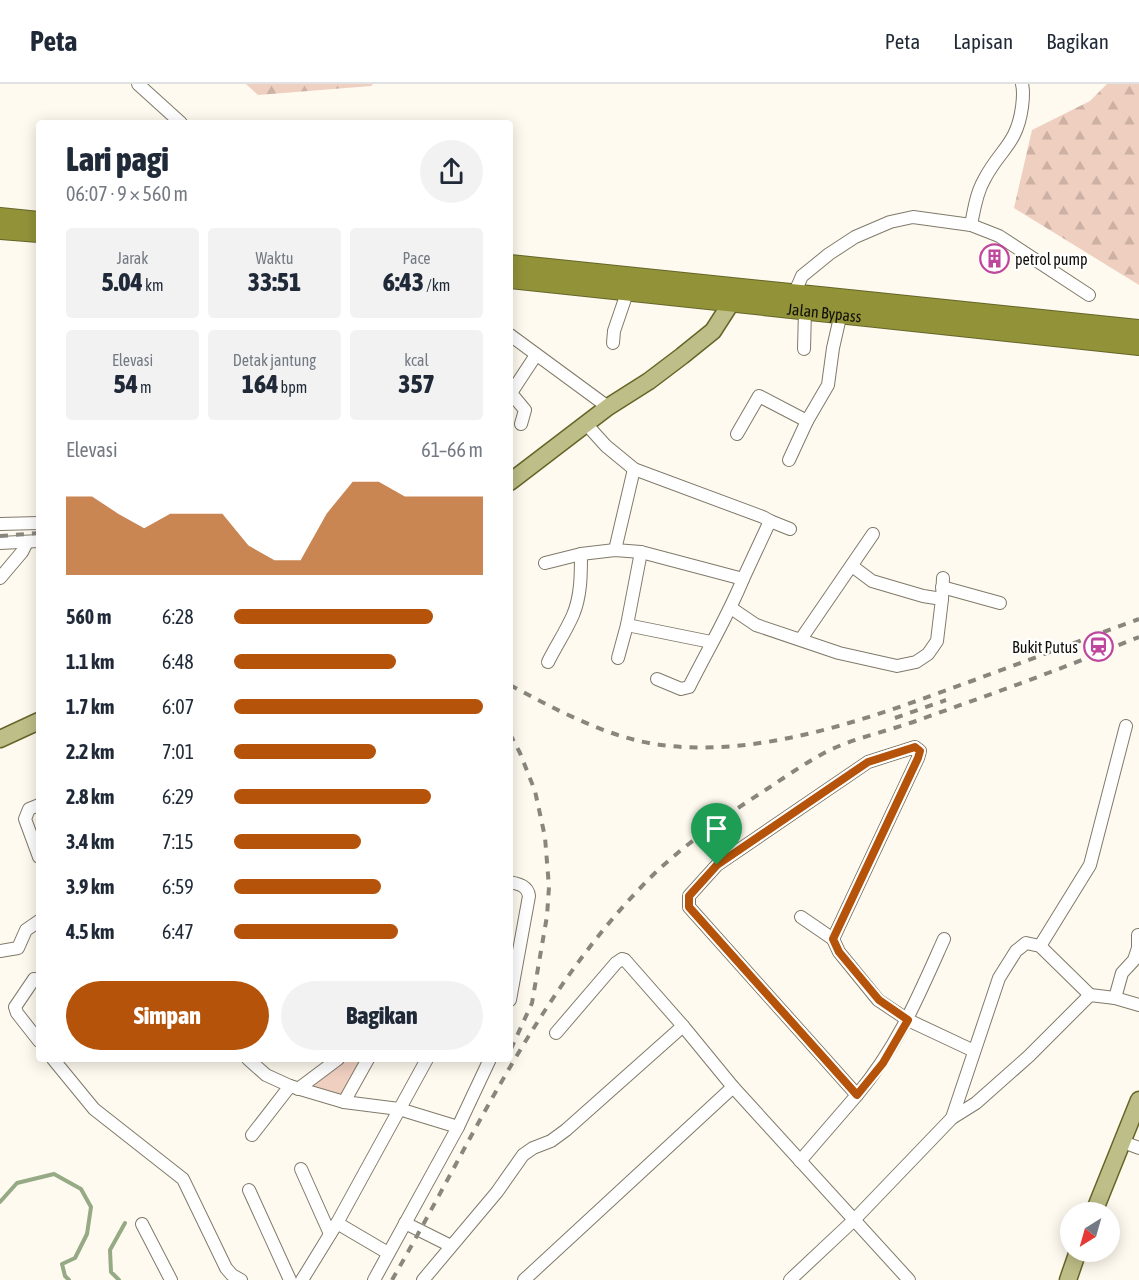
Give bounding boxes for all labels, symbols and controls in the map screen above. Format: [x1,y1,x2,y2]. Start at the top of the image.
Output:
text: Peta [30,25,77,57]
text: Peta [885,29,920,53]
text: Lapisan [953,29,1013,53]
text: Bagikan [1046,29,1109,53]
text: Lari pagi [66,140,169,178]
button: share [420,140,483,203]
text: 06:07 · 9 × 560 m [66,182,188,205]
building icon: petrol pump [978,243,1010,275]
text: Jarak [117,249,148,267]
text: Waktu [256,249,293,267]
text: Pace [402,249,431,267]
place label: petrol pump [1015,250,1088,269]
text: 5.04 [101,267,143,297]
text: 33:51 [248,267,301,297]
text: 6:43 [383,267,424,297]
text: km [143,276,164,294]
text: /km [424,276,450,294]
street label: Jalan Bypass [786,300,863,325]
text: Elevasi [112,351,153,369]
text: Detak jantung [233,351,316,369]
text: kcal [404,351,429,369]
text: 54 [113,369,138,399]
text: 164 [242,369,278,399]
text: 357 [398,369,435,399]
text: m [138,378,152,396]
text: bpm [278,378,307,396]
text: Elevasi [66,438,118,461]
text: 61–66 m [421,438,483,461]
text: 560 m [66,605,111,628]
text: 6:28 [162,605,194,628]
station icon: Bukit Putus [1083,631,1115,663]
place label: Bukit Putus [1012,638,1078,656]
text: 1.1 km [66,650,114,673]
text: 6:48 [162,650,194,673]
text: 1.7 km [66,695,114,718]
text: 6:07 [162,695,194,718]
text: 2.2 km [66,740,114,763]
text: 7:01 [162,740,194,763]
text: 2.8 km [66,785,114,808]
text: 6:29 [162,785,194,808]
pin [691,803,742,865]
icon: arrive [700,812,733,845]
text: 3.4 km [66,830,114,853]
text: 7:15 [162,830,194,853]
text: 3.9 km [66,875,114,898]
text: 6:59 [162,875,194,898]
text: 4.5 km [66,920,114,943]
text: 6:47 [162,920,194,943]
button: Simpan [66,981,269,1050]
button: Bagikan [281,981,483,1050]
north arrow [1060,1202,1120,1262]
map controls [1060,1202,1120,1262]

